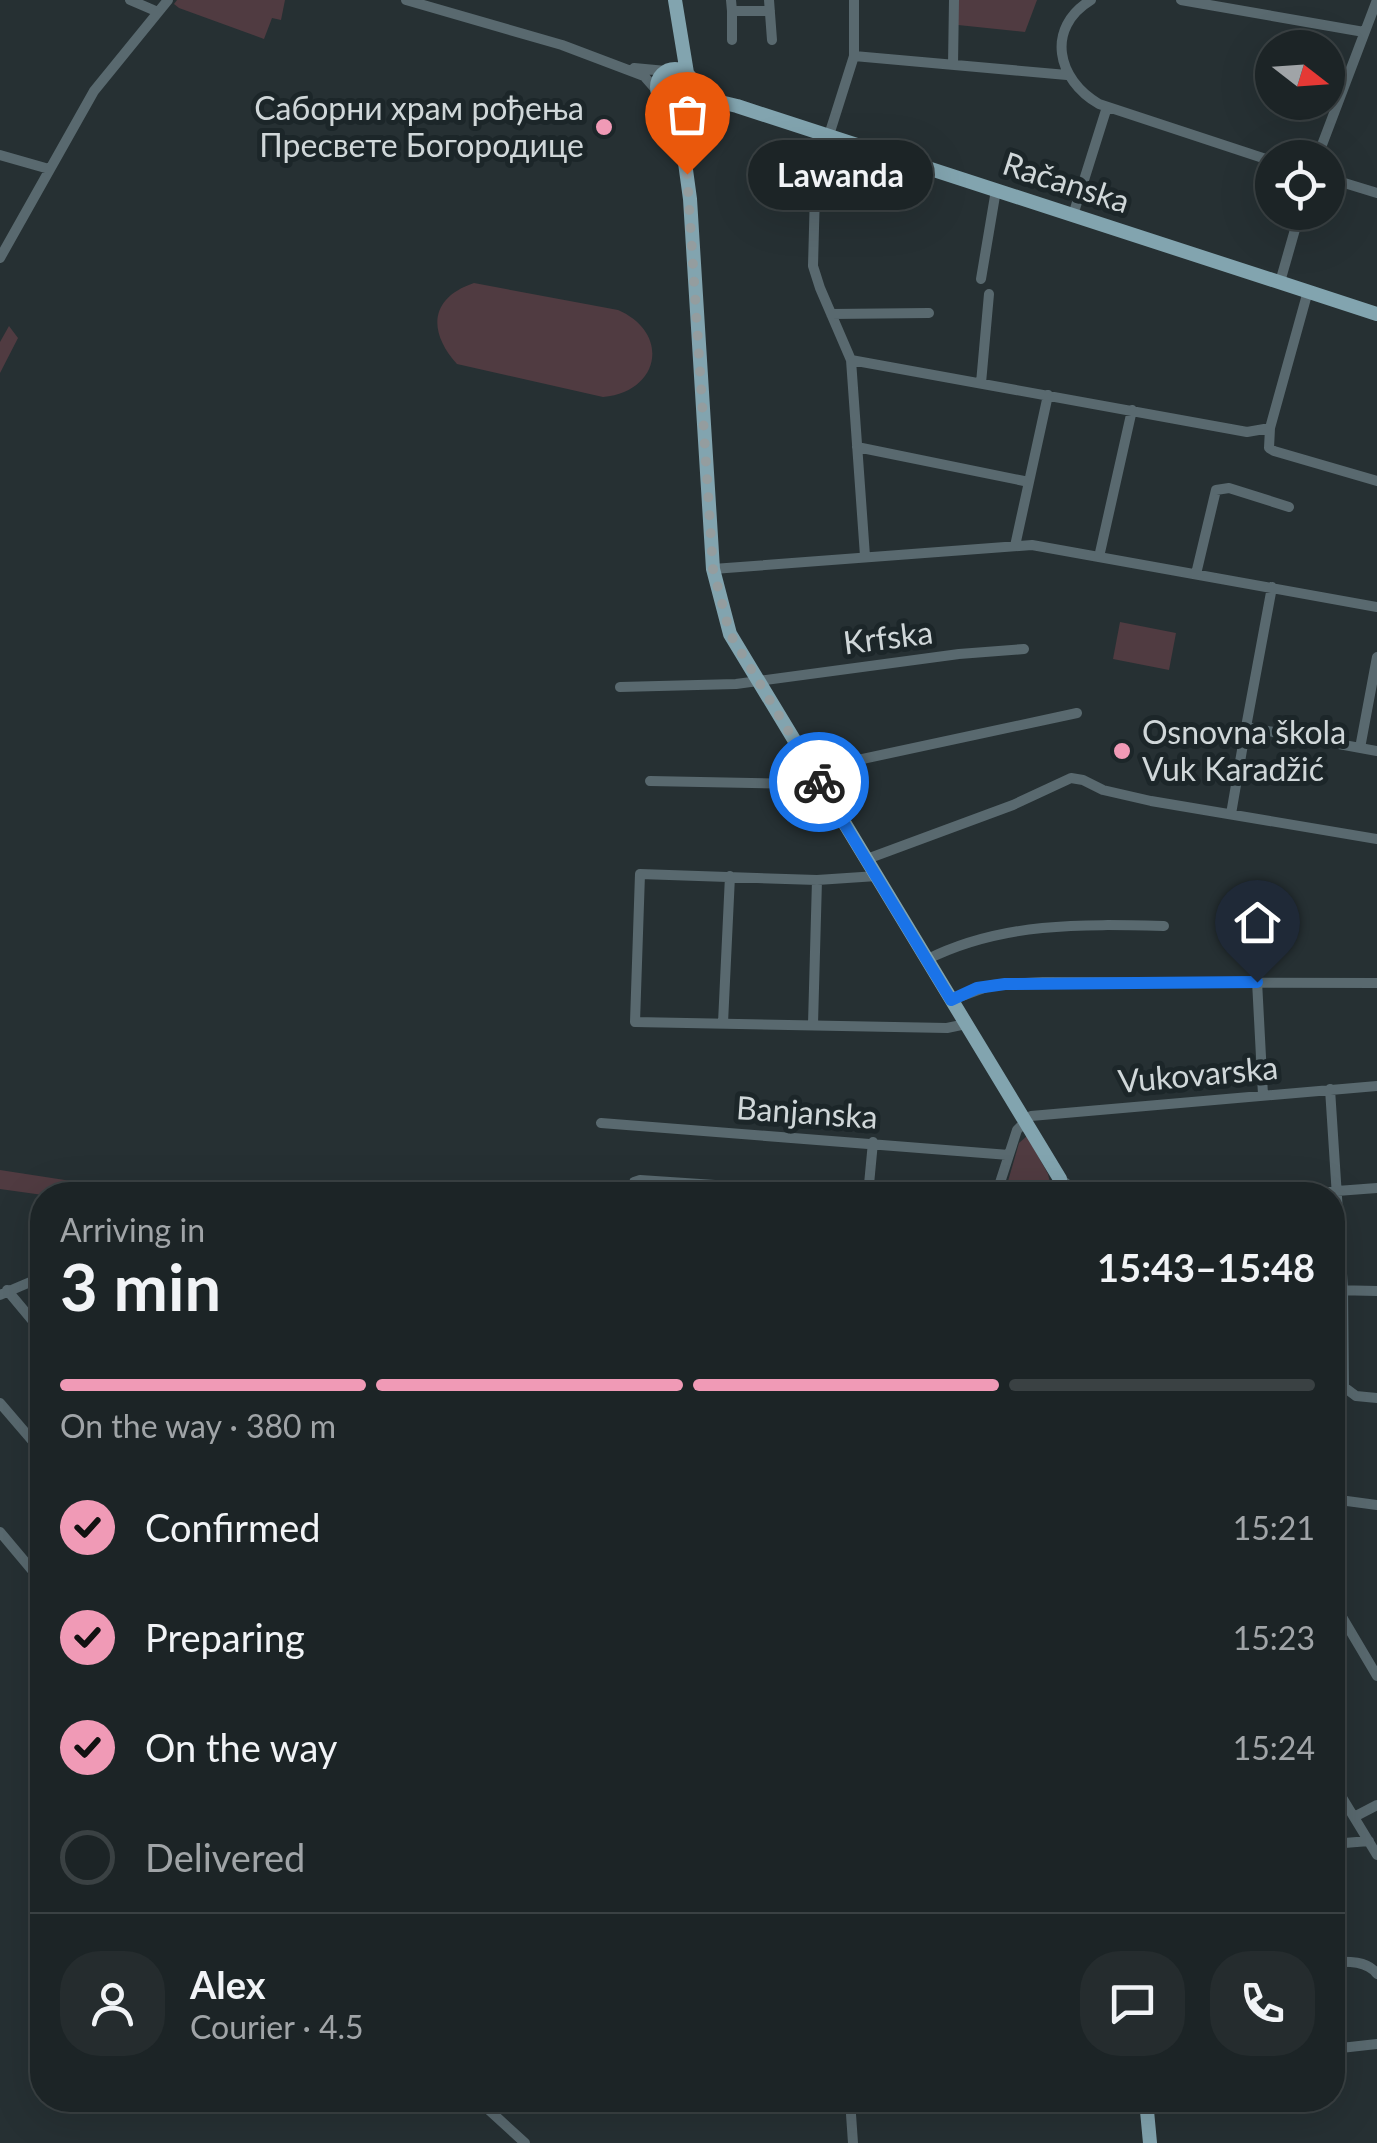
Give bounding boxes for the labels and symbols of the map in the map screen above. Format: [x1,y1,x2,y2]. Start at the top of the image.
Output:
north arrow [1255,30,1345,120]
pin [645,72,730,175]
place label: Саборни храм рођења Пресвете Богородице [254,88,584,164]
marker: Саборни храм рођења Пресвете Богородице [593,116,615,138]
callout: Lawanda [747,139,932,209]
street label: Račanska [998,143,1135,220]
street label: Krfska [841,612,935,661]
place label: Osnovna škola Vuk Karadžić [1142,712,1346,788]
courier [769,732,869,832]
marker: Osnovna škola Vuk Karadžić [1111,740,1133,762]
pin [1215,880,1300,983]
street label: Vukovarska [1116,1047,1280,1100]
street label: Banjanska [735,1087,879,1136]

